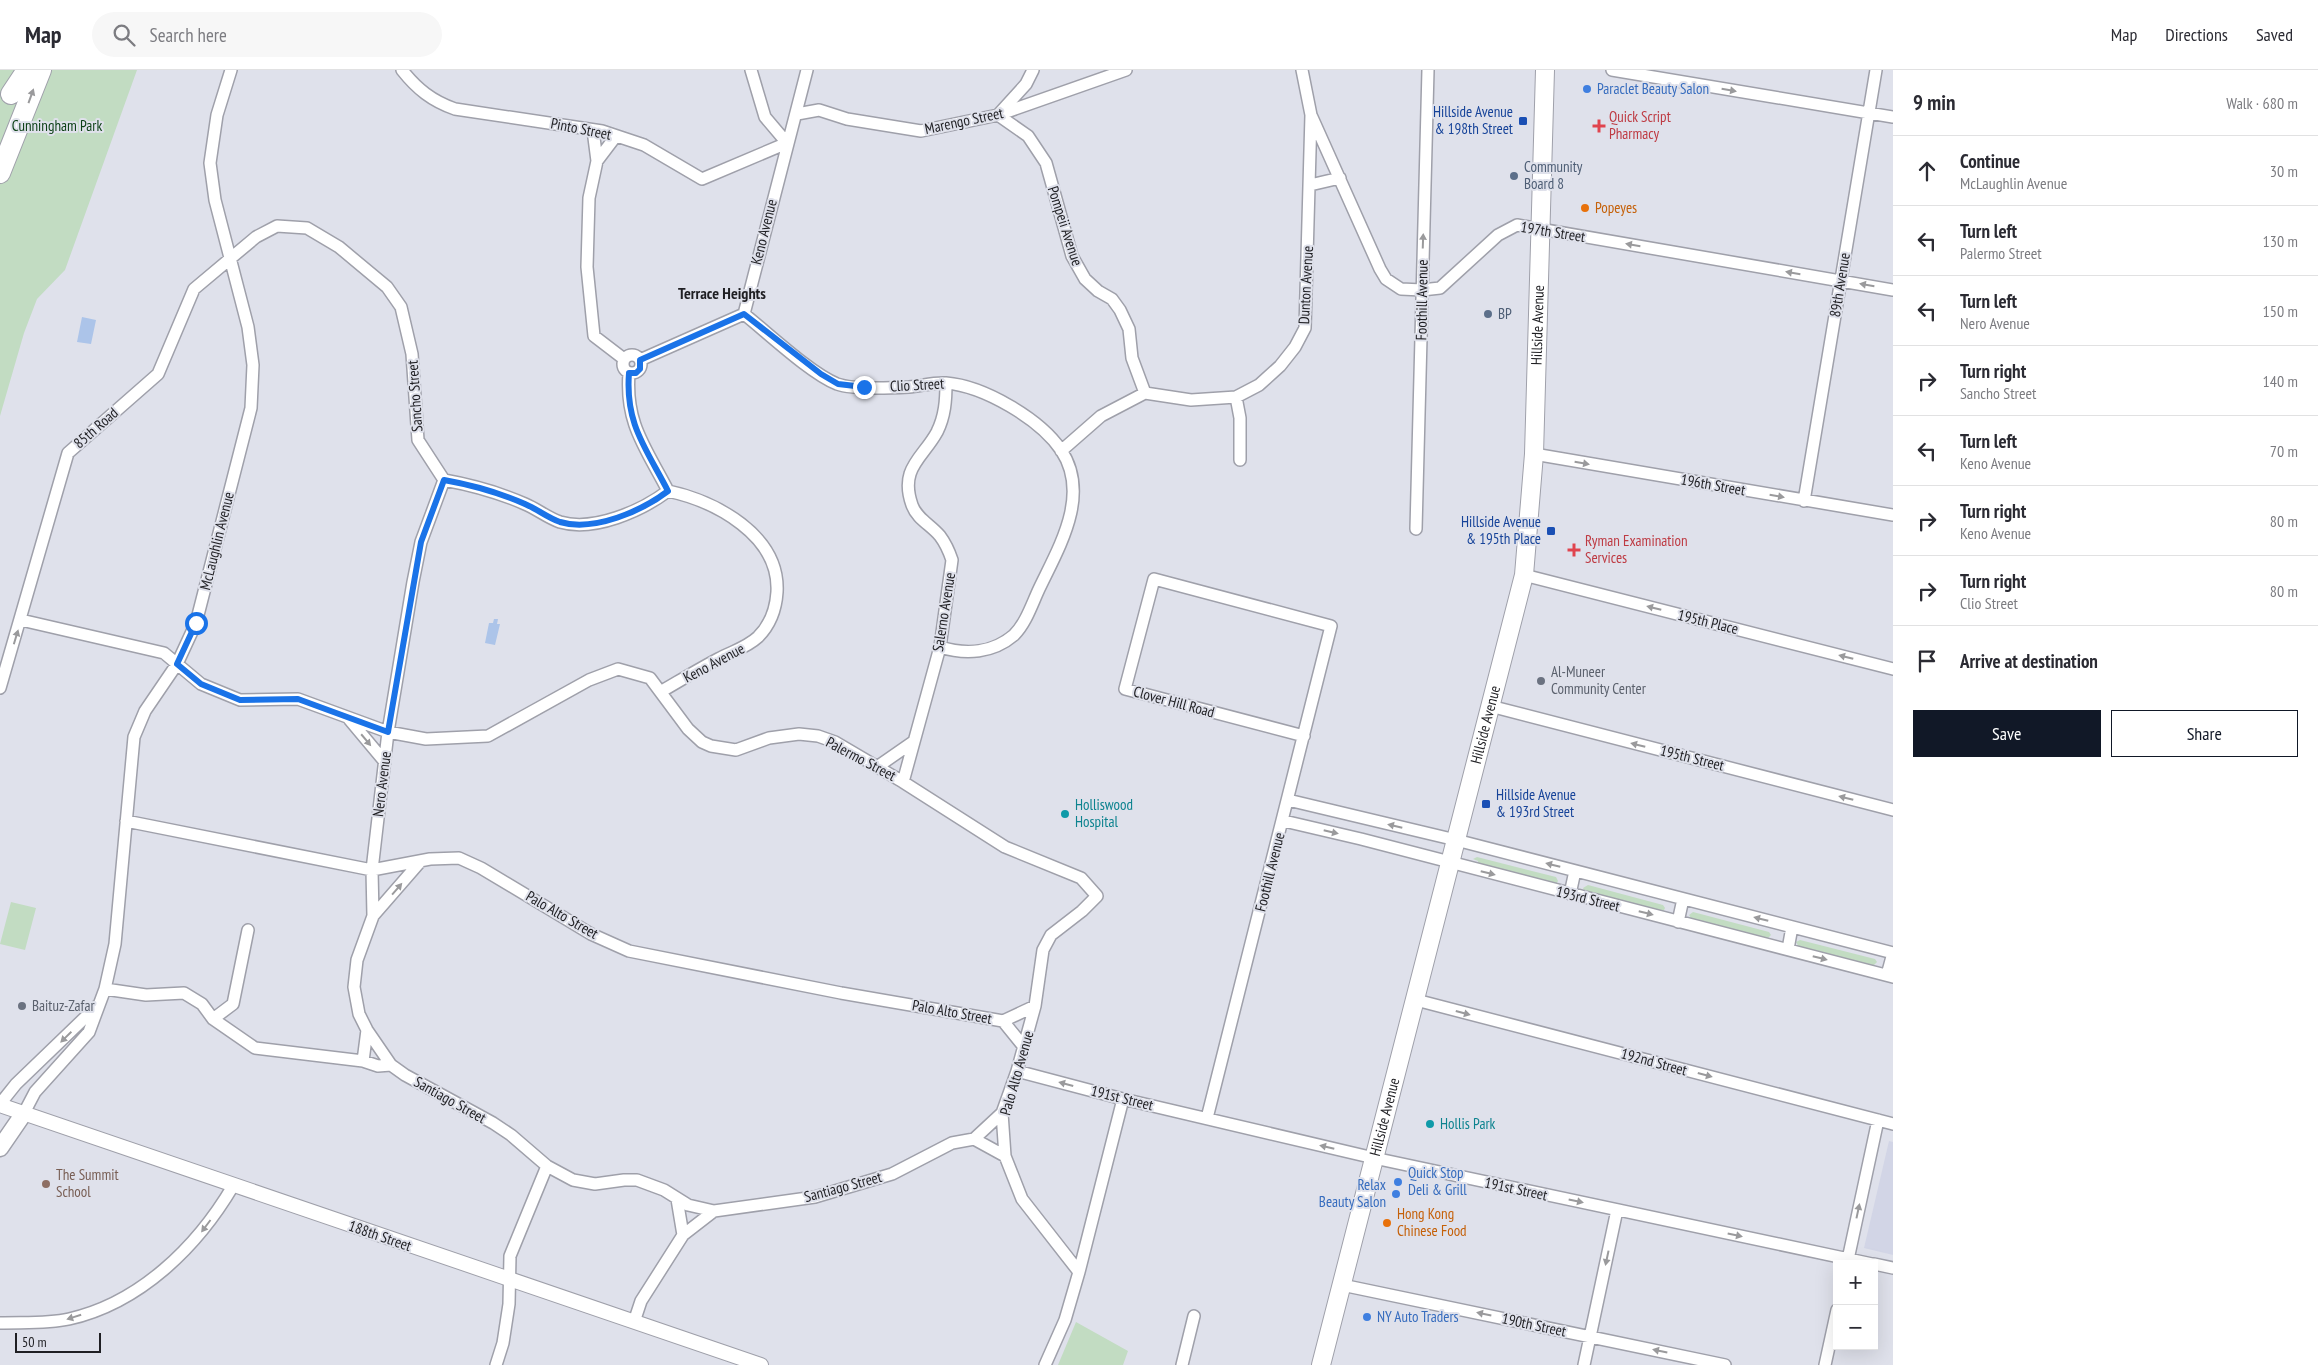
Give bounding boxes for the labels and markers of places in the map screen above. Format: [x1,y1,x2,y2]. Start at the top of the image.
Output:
place label: Paraclet Beauty Salon [1597,79,1709,98]
marker: Paraclet Beauty Salon [1581,83,1593,95]
place label: Hillside Avenue & 198th Street [1433,102,1513,138]
place label: Quick Script Pharmacy [1609,107,1671,143]
marker: Hillside Avenue & 198th Street [1517,115,1529,127]
marker: Quick Script Pharmacy [1593,120,1605,132]
place label: Community Board 8 [1524,157,1583,193]
marker: Community Board 8 [1508,170,1520,182]
place label: Popeyes [1595,198,1637,217]
marker: Popeyes [1579,202,1591,214]
place label: BP [1498,304,1512,323]
marker: BP [1482,308,1494,320]
place label: Hillside Avenue & 195th Place [1461,512,1541,548]
marker: Hillside Avenue & 195th Place [1545,525,1557,537]
place label: Ryman Examination Services [1585,531,1688,567]
marker: Ryman Examination Services [1567,543,1581,557]
place label: Al-Muneer Community Center [1551,662,1647,698]
marker: Al-Muneer Community Center [1535,675,1547,687]
place label: Hillside Avenue & 193rd Street [1496,785,1576,821]
place label: Holliswood Hospital [1075,795,1133,831]
marker: Hillside Avenue & 193rd Street [1480,798,1492,810]
marker: Holliswood Hospital [1059,808,1071,820]
place label: Baituz-Zafar [32,996,95,1015]
marker: Baituz-Zafar [16,1000,28,1012]
place label: Hollis Park [1440,1114,1495,1133]
marker: Hollis Park [1424,1118,1436,1130]
place label: Quick Stop Deli & Grill [1408,1163,1467,1199]
place label: The Summit School [56,1165,119,1201]
place label: Relax Beauty Salon [1319,1175,1386,1211]
marker: Quick Stop Deli & Grill [1392,1176,1404,1188]
marker: The Summit School [40,1178,52,1190]
marker: Relax Beauty Salon [1390,1188,1402,1200]
place label: Hong Kong Chinese Food [1397,1204,1467,1240]
marker: Hong Kong Chinese Food [1381,1217,1393,1229]
place label: NY Auto Traders [1377,1307,1459,1326]
marker: NY Auto Traders [1361,1311,1373,1323]

